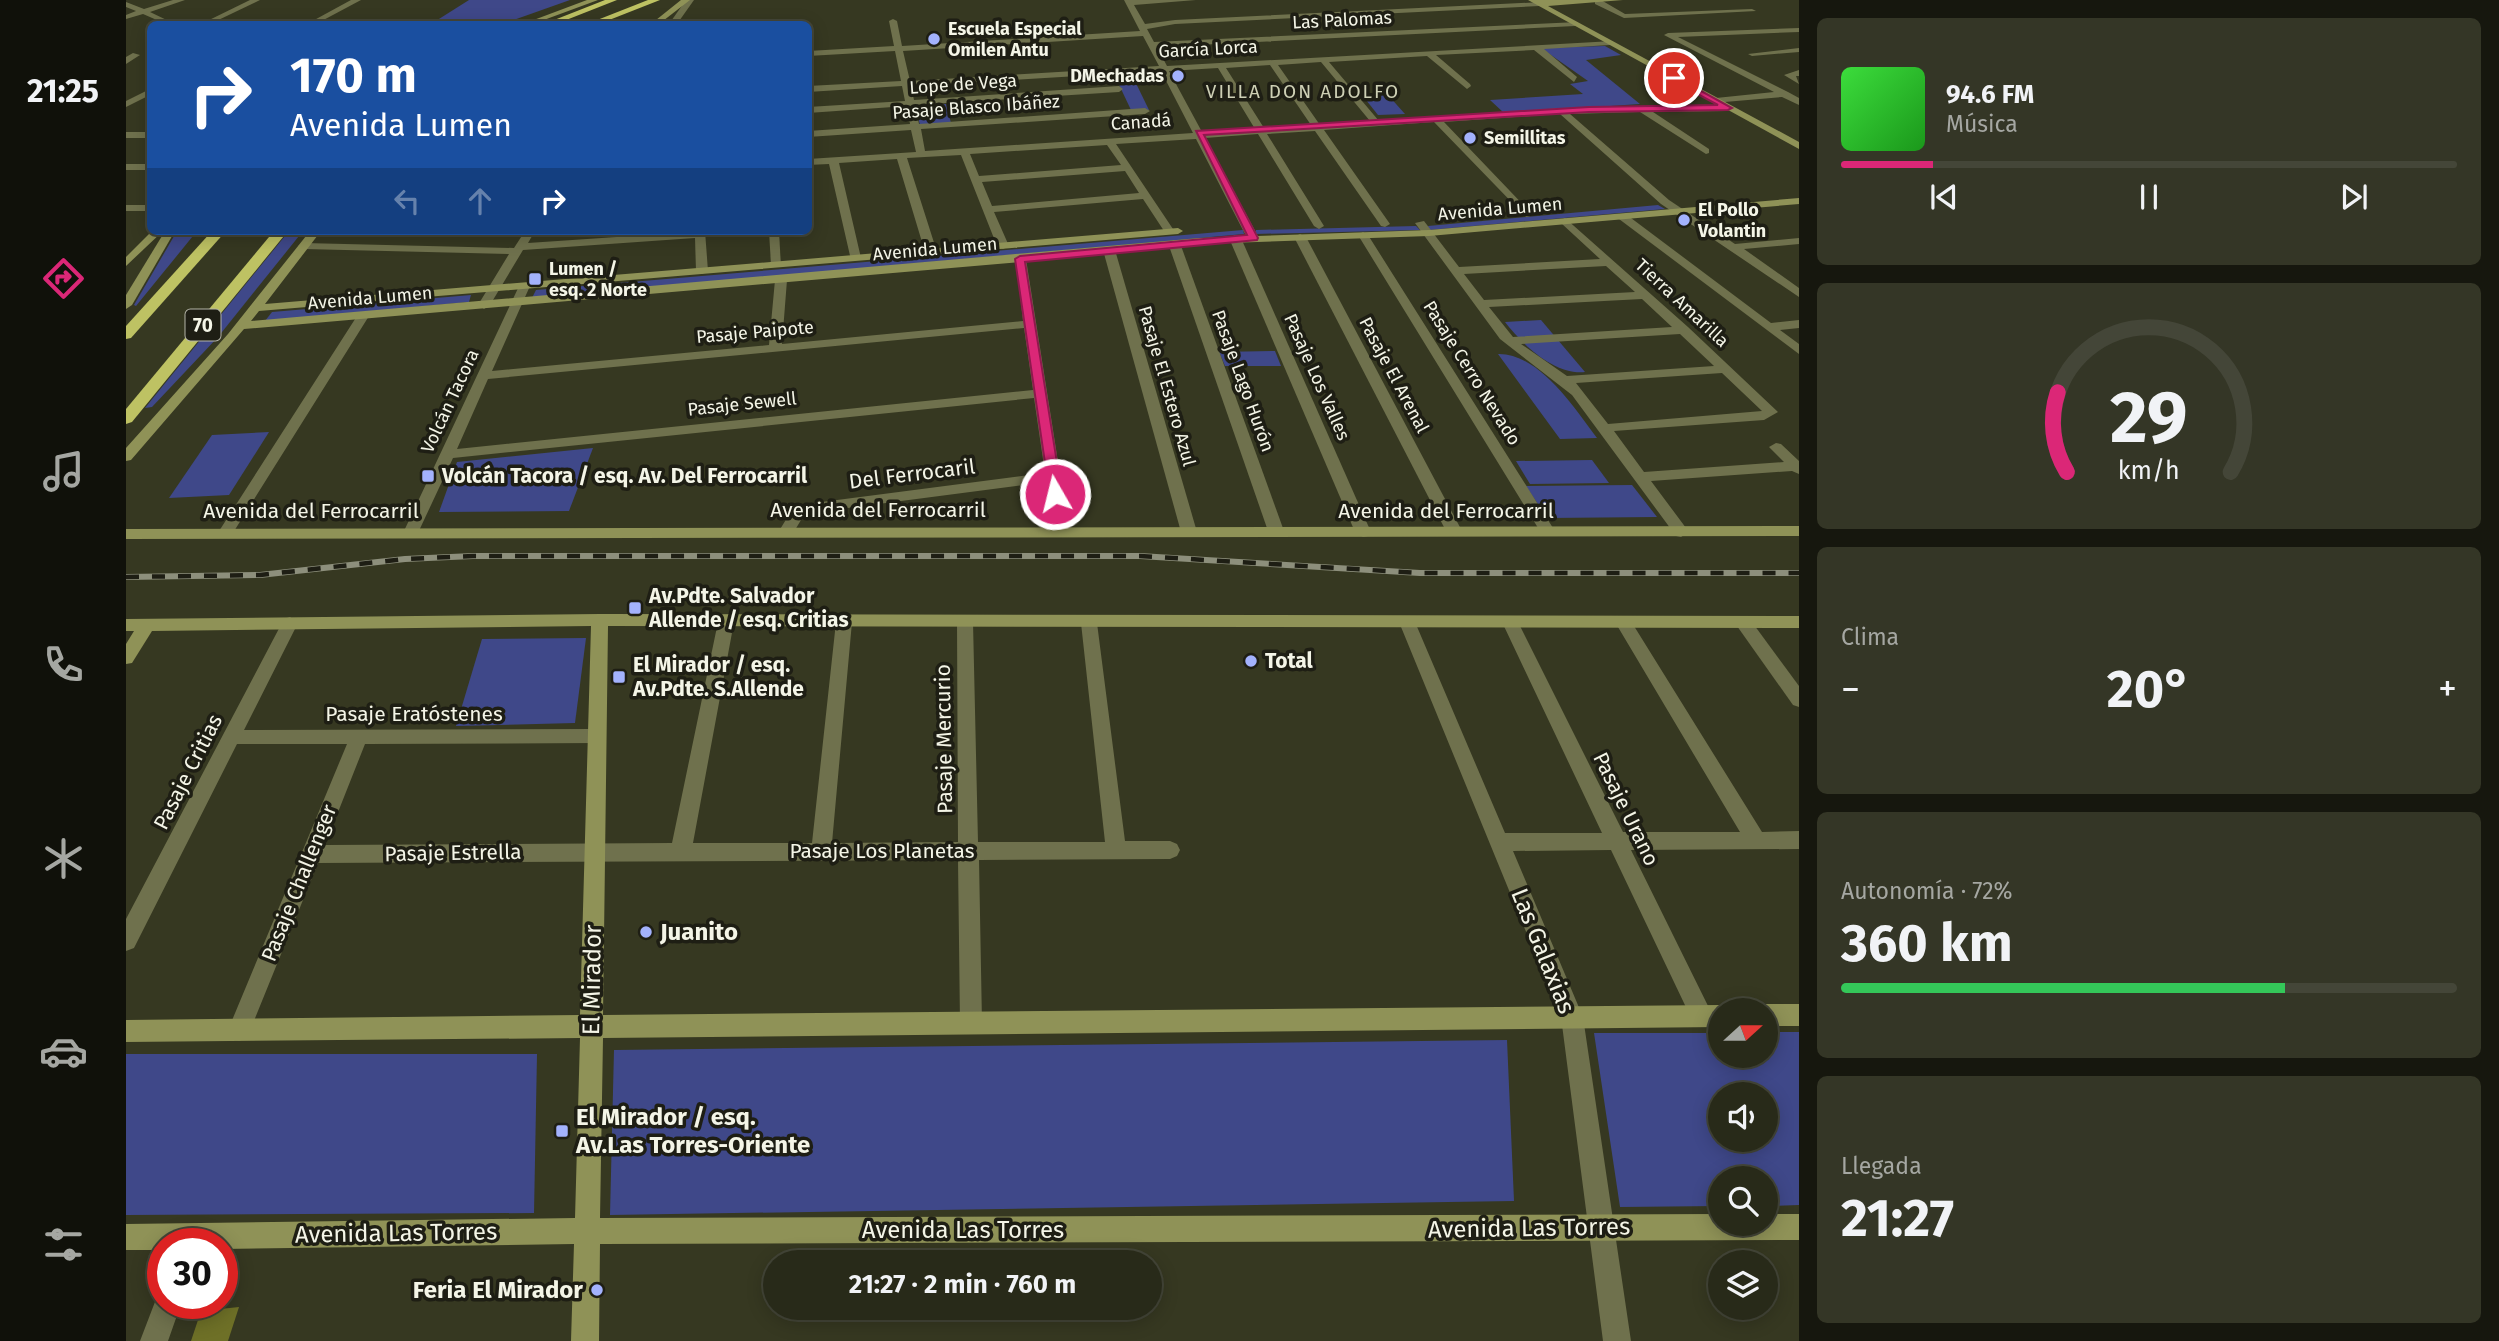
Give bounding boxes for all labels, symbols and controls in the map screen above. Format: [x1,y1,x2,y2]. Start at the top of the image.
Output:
street label: Las Palomas [1292,6,1392,34]
place label: Escuela Especial Omilen Antu [948,18,1082,61]
marker: Escuela Especial Omilen Antu [926,31,942,47]
street label: García Lorca [1158,35,1258,63]
text: 170 m [290,46,417,105]
pin [1644,48,1704,108]
icon: right [175,49,266,140]
icon: arrive [1655,59,1693,97]
place label: DMechadas [1070,65,1164,87]
marker: DMechadas [1170,68,1186,84]
street label: Lope de Vega [908,69,1018,99]
text: 21:25 [27,72,99,110]
text: 94.6 FM [1946,79,2034,110]
district label: VILLA DON ADOLFO [1206,80,1400,103]
street label: Pasaje Blasco Ibáñez [891,90,1061,124]
text: Avenida Lumen [290,106,512,144]
street label: Canadá [1110,109,1172,135]
text: Música [1946,110,2018,138]
place label: Semillitas [1484,127,1566,149]
marker: Semillitas [1462,130,1478,146]
icon: previous [1925,178,1963,216]
icon: pause [2130,178,2168,216]
icon: next [2335,178,2373,216]
icon: left [388,182,426,220]
icon: ahead [461,182,499,220]
icon: right [534,182,572,220]
street label: Avenida Lumen [1437,193,1563,225]
place label: El Pollo Volantin [1697,199,1766,242]
marker: El Pollo Volantin [1676,212,1692,228]
street label: Avenida Lumen [872,233,998,265]
icon: directions [39,254,88,303]
street label: Tierra Amarilla [1631,254,1733,352]
place label: Lumen / esq. 2 Norte [549,258,647,301]
marker: Lumen / esq. 2 Norte [527,271,543,287]
street label: Avenida Lumen [307,282,433,314]
street label: Pasaje Cerro Nevado [1419,297,1525,449]
street label: Pasaje El Estero Azul [1134,303,1200,469]
street label: Pasaje Lago Hurón [1207,307,1279,455]
road number: 70 [186,310,220,340]
street label: Pasaje Los Valles [1279,310,1355,444]
street label: Pasaje El Arenal [1354,313,1434,437]
street label: Pasaje Paipote [695,316,815,348]
street label: Volcán Tacora [416,346,484,456]
text: 29 [2110,374,2188,461]
street label: Pasaje Sewell [686,387,798,421]
icon: music [39,447,88,496]
street label: Del Ferrocaril [847,453,977,495]
text: km/h [2118,456,2180,486]
position arrow [1018,457,1092,531]
place label: Volcán Tacora / esq. Av. Del Ferrocarril [441,463,808,489]
marker: Volcán Tacora / esq. Av. Del Ferrocarril [420,468,436,484]
street label: Avenida del Ferrocarril [770,497,986,523]
street label: Avenida del Ferrocarril [203,498,419,524]
street label: Avenida del Ferrocarril [1338,498,1554,524]
place label: Av.Pdte. Salvador Allende / esq. Critias [648,583,849,633]
marker: Av.Pdte. Salvador Allende / esq. Critias [627,600,643,616]
text: Clima [1841,623,1899,651]
icon: phone [39,640,88,689]
place label: Total [1265,648,1314,674]
place label: El Mirador / esq. Av.Pdte. S.Allende [632,652,804,702]
marker: Total [1243,653,1259,669]
text: 20° [2107,658,2191,721]
street label: Pasaje Mercurio [930,664,958,814]
text: − [1841,666,1860,712]
text: + [2438,666,2457,712]
marker: El Mirador / esq. Av.Pdte. S.Allende [611,669,627,685]
street label: Pasaje Eratóstenes [325,701,503,727]
street label: Pasaje Critias [148,710,228,834]
street label: Pasaje Urano [1587,748,1665,870]
street label: Pasaje Challenger [256,801,342,965]
icon: climate [39,834,88,883]
street label: Pasaje Los Planetas [789,838,975,864]
street label: Pasaje Estrella [384,839,522,867]
text: Autonomía · 72% [1841,877,2013,905]
street label: Las Galaxias [1505,884,1581,1018]
text: 360 km [1841,912,2013,975]
place label: Juanito [659,918,738,946]
street label: El Mirador [577,924,607,1036]
marker: Juanito [638,924,654,940]
north arrow [1708,998,1778,1068]
map controls [1708,998,1778,1320]
icon: car [39,1027,88,1076]
button: sound [1708,1082,1778,1152]
place label: El Mirador / esq. Av.Las Torres-Oriente [575,1103,810,1159]
marker: El Mirador / esq. Av.Las Torres-Oriente [554,1123,570,1139]
text: Llegada [1841,1152,1922,1180]
button: search [1708,1166,1778,1236]
text: 21:27 [1841,1187,1954,1250]
street label: Avenida Las Torres [1428,1212,1630,1244]
street label: Avenida Las Torres [862,1216,1064,1244]
street label: Avenida Las Torres [295,1217,497,1249]
icon: filters [39,1220,88,1269]
speed limit sign: 30 [147,1228,238,1319]
button: layers [1708,1250,1778,1320]
text: 21:27 · 2 min · 760 m [849,1269,1076,1300]
place label: Feria El Mirador [413,1276,583,1304]
marker: Feria El Mirador [589,1282,605,1298]

